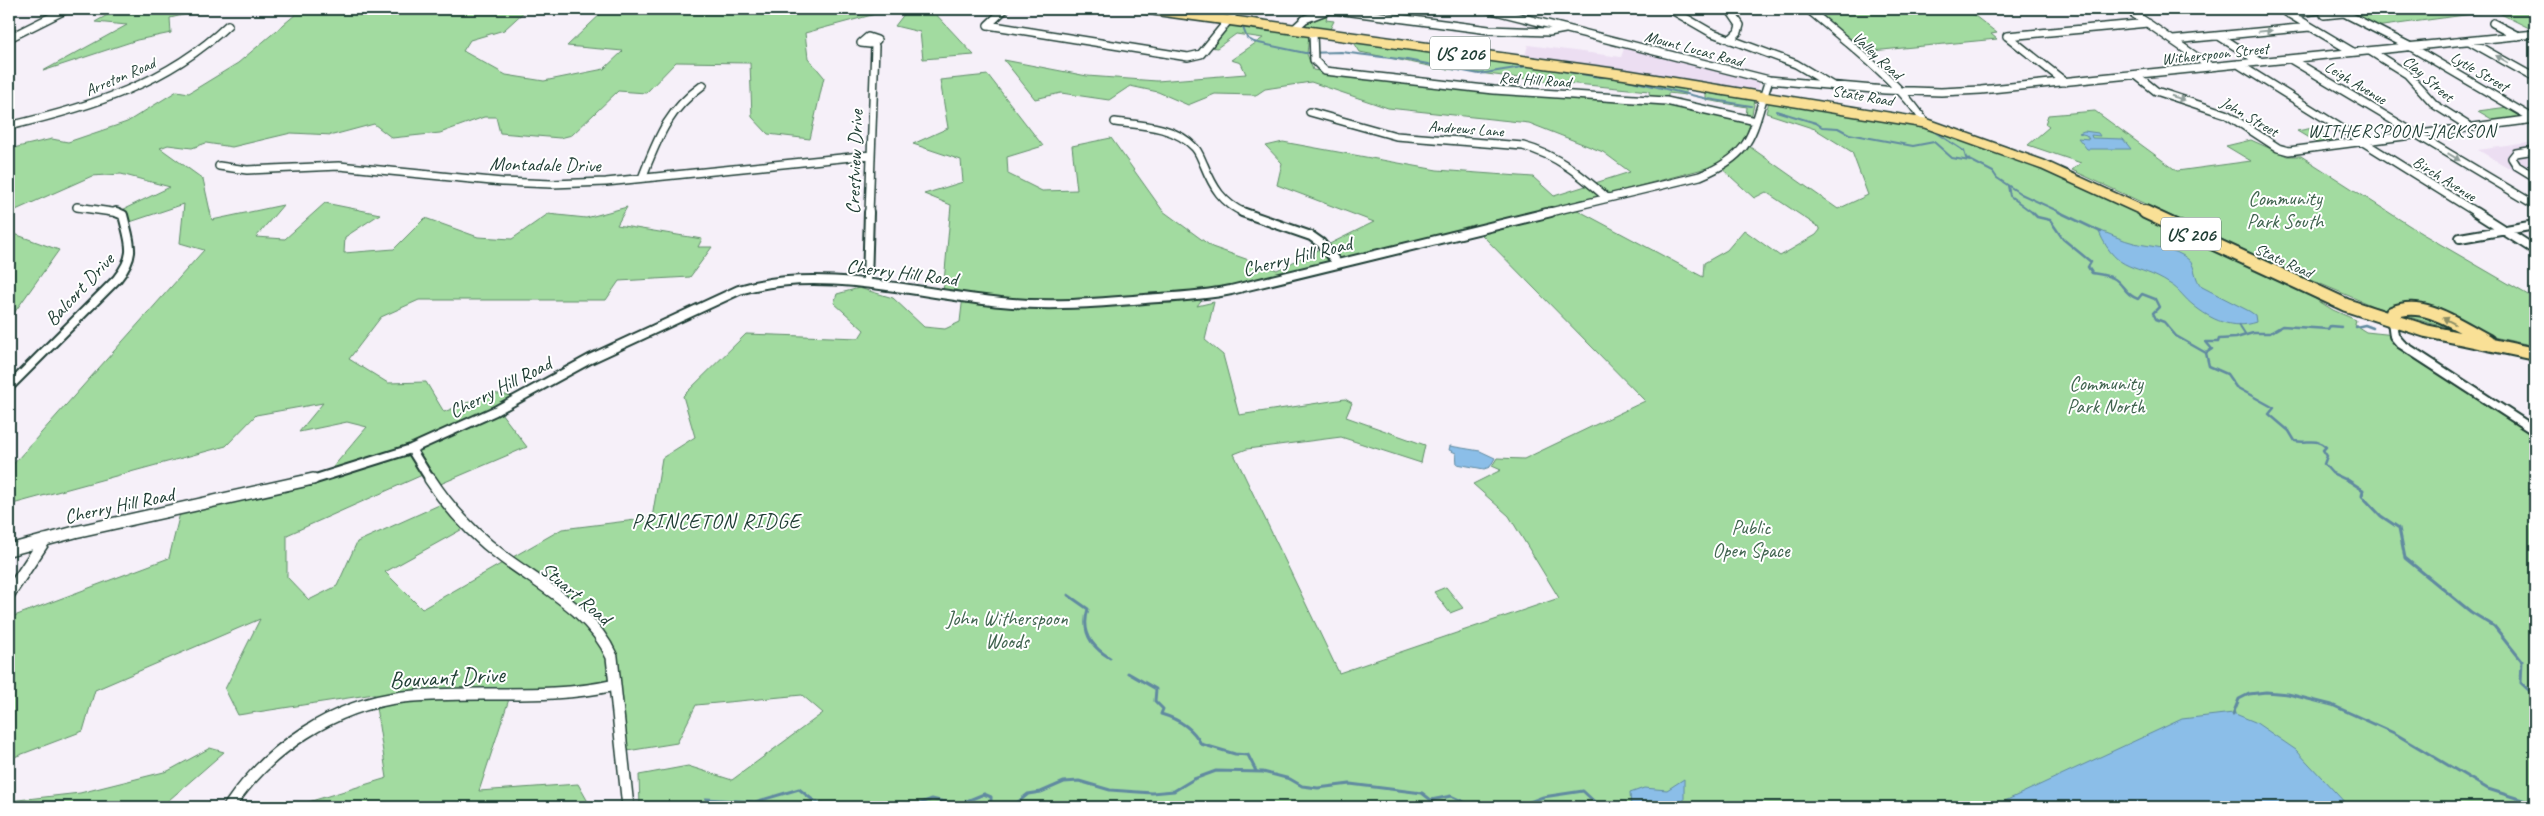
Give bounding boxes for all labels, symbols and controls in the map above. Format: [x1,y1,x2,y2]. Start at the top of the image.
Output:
street label: Mount Lucas Road [1642,26,1748,72]
one-way arrow [2257,27,2273,35]
street label: Valley Road [1848,28,1909,86]
road number: US 206 [1430,36,1490,70]
street label: Witherspoon Street [2161,38,2272,70]
street label: Lytle Street [2447,47,2514,98]
street label: Clay Street [2399,51,2459,107]
street label: Arreton Road [82,52,161,101]
one-way arrow [2495,55,2508,64]
street label: Leigh Avenue [2321,57,2392,110]
street label: Red Hill Road [1498,68,1574,93]
street label: State Road [1831,81,1898,112]
street label: John Street [2216,92,2283,142]
one-way arrow [2170,94,2185,102]
street label: Crestview Drive [840,108,869,215]
street label: Andrews Lane [1428,116,1506,142]
district label: WITHERSPOON-JACKSON [2308,120,2499,142]
street label: Montadale Drive [489,151,602,178]
street label: Birch Avenue [2409,152,2481,207]
one-way arrow [2447,152,2460,161]
park label: Community Park South [2247,186,2325,234]
road number: US 206 [2161,218,2221,250]
street label: Cherry Hill Road [1240,230,1357,282]
street label: State Road [2251,239,2318,284]
street label: Balcort Drive [39,246,121,331]
street label: Cherry Hill Road [845,253,962,292]
one-way arrow [2442,317,2456,325]
street label: Cherry Hill Road [445,350,558,424]
park label: Community Park North [2067,371,2146,419]
street label: Cherry Hill Road [62,481,179,529]
district label: PRINCETON RIDGE [631,508,802,534]
park label: Public Open Space [1713,515,1791,563]
street label: Stuart Road [535,556,619,632]
park label: John Witherspoon Woods [945,606,1069,654]
street label: Bouvant Drive [389,659,508,695]

